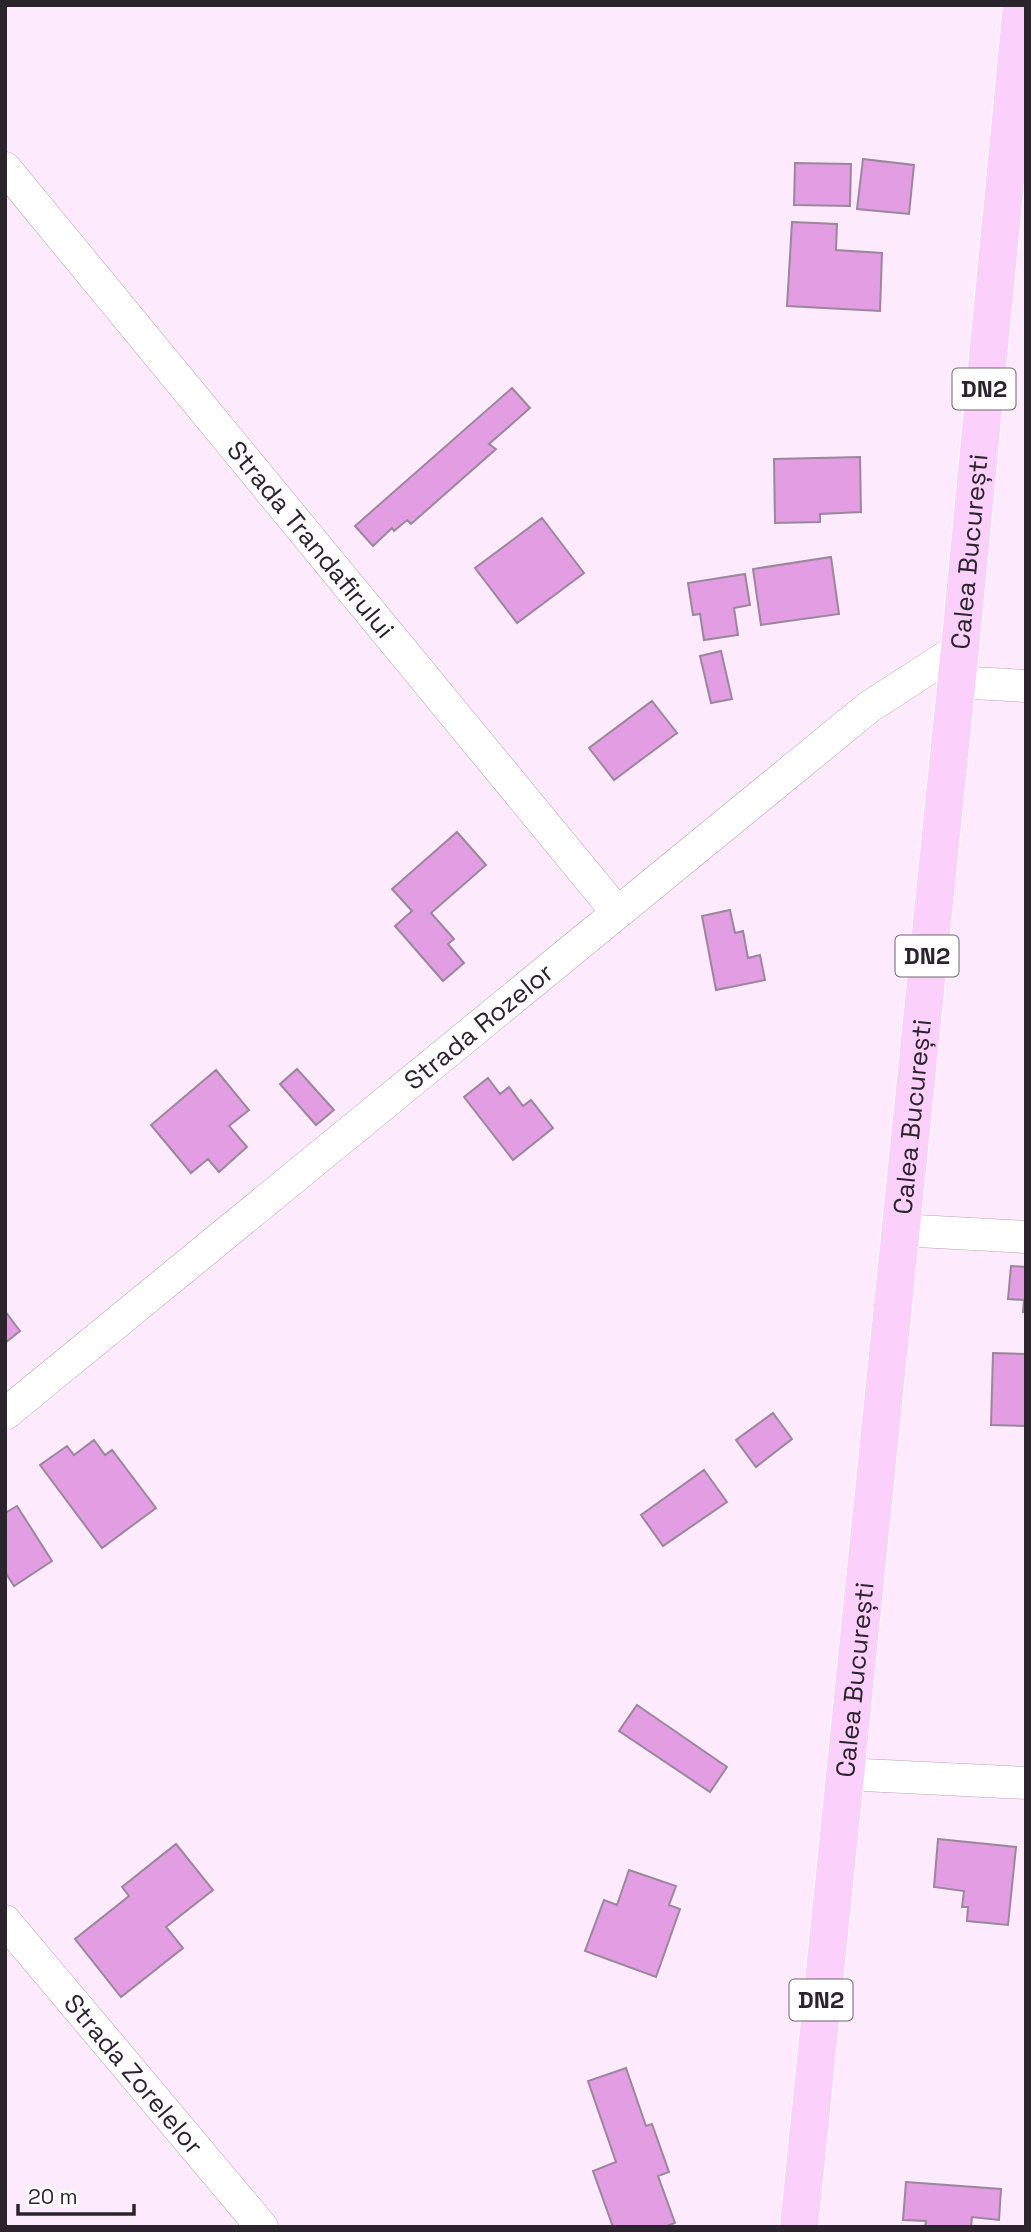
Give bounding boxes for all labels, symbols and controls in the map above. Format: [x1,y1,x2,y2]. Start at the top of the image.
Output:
road number: DN2 [953,368,1016,410]
street label: Strada Trandafirului [219,434,402,645]
street label: Calea București [943,452,996,651]
road number: DN2 [895,936,958,976]
street label: Strada Rozelor [397,955,560,1098]
street label: Calea București [885,1017,939,1216]
street label: Calea București [828,1581,882,1779]
road number: DN2 [790,1980,852,2021]
street label: Strada Zorelelor [56,1987,211,2162]
scale bar [18,2172,133,2216]
text: 20 m [28,2183,78,2210]

